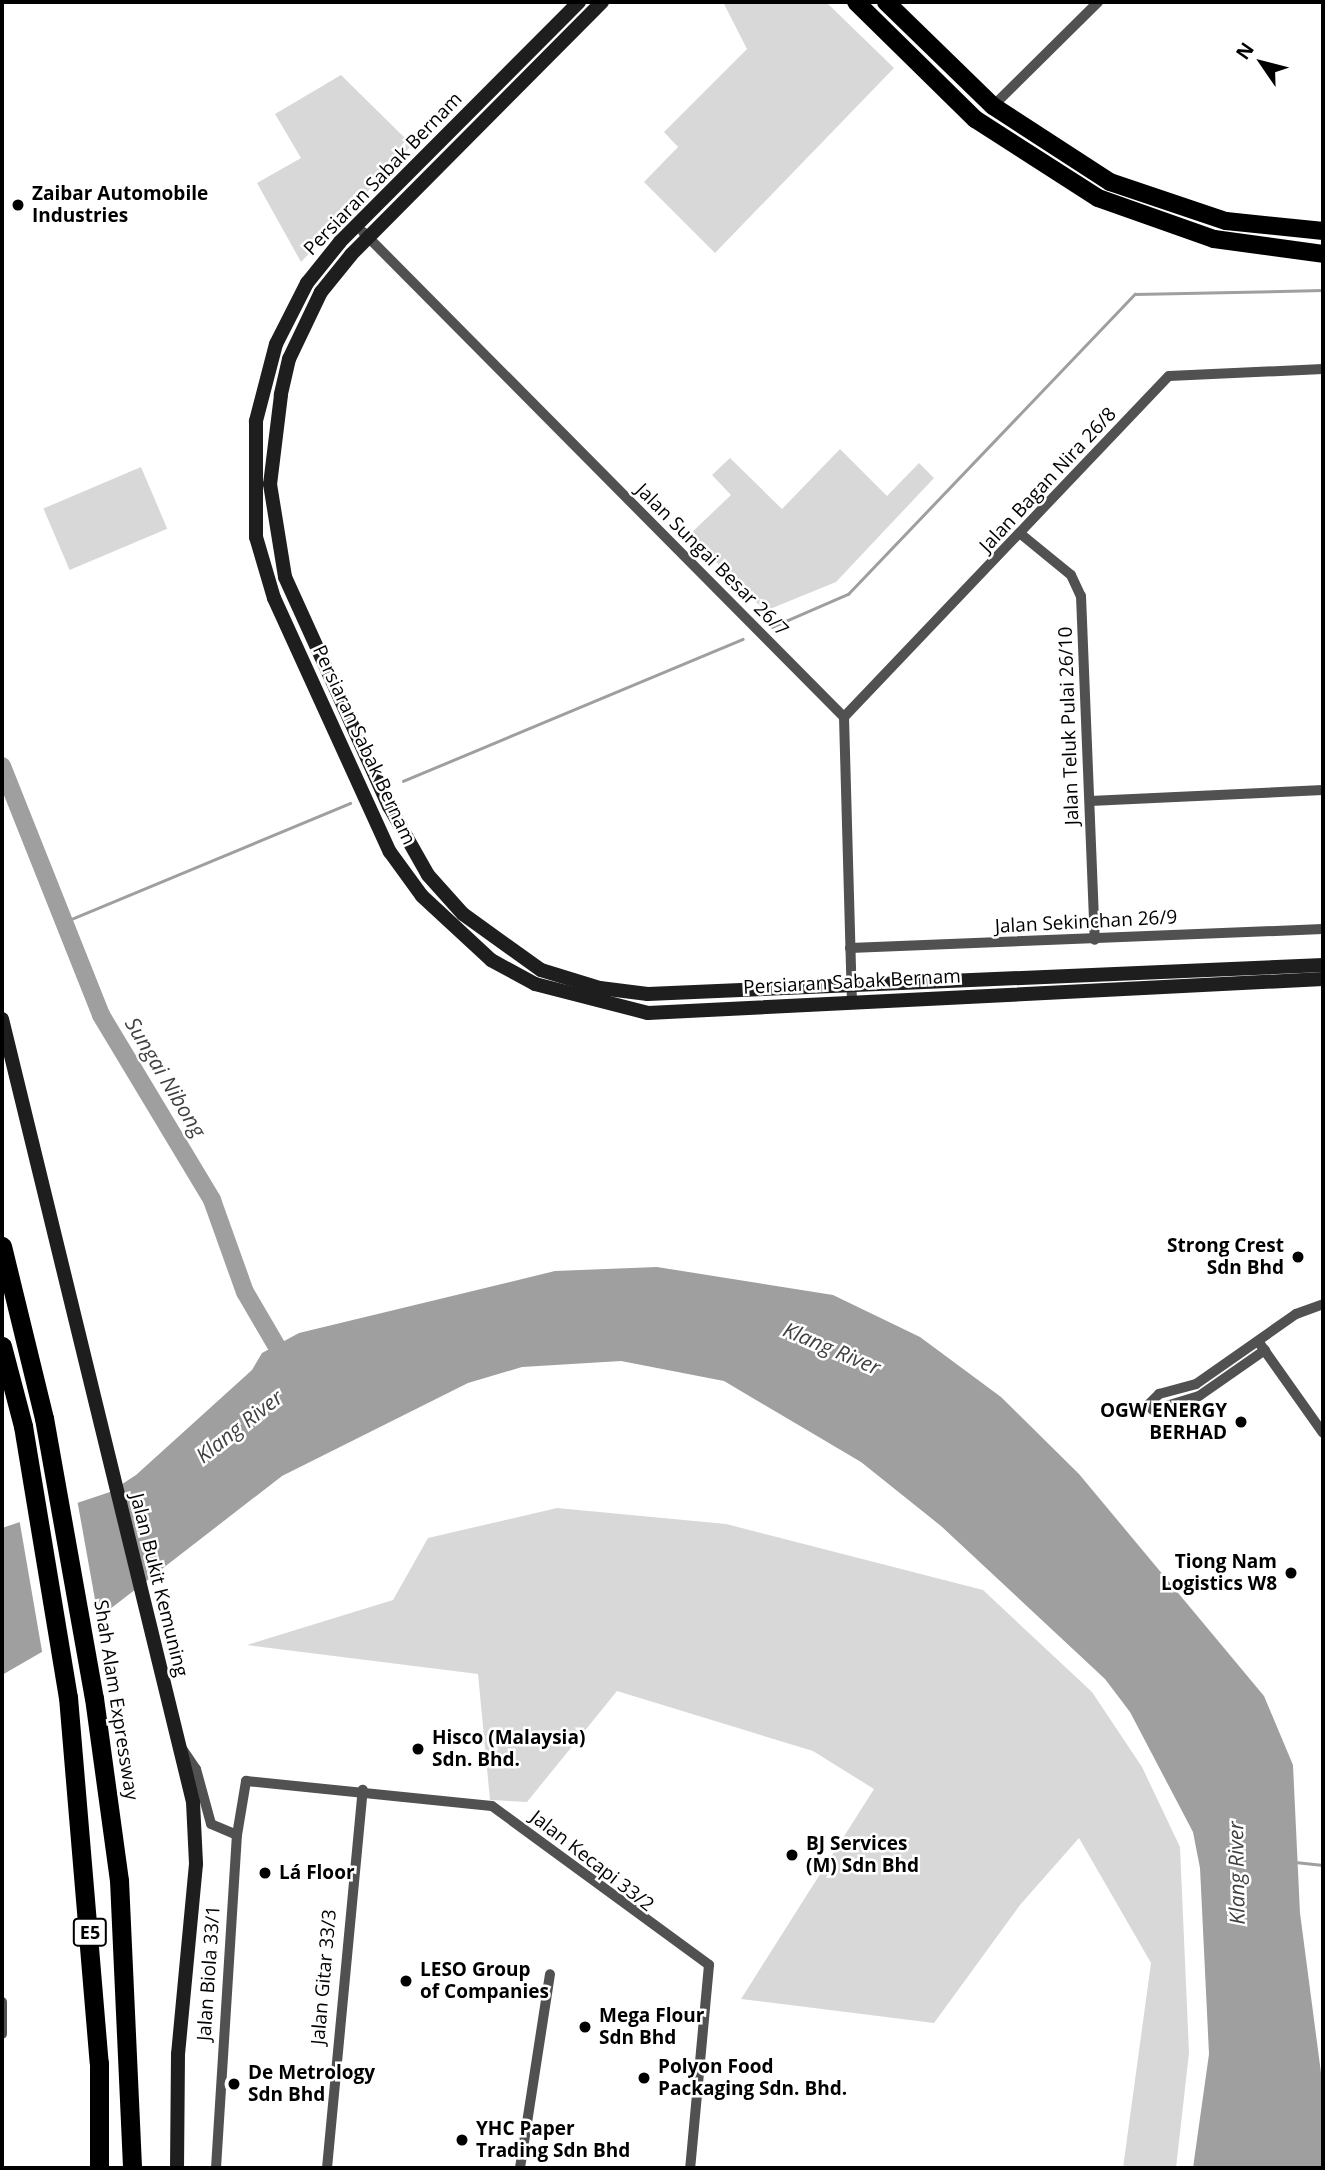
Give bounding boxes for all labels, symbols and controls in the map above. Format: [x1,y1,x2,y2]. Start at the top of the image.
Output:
north arrow [1227,28,1297,98]
text: N [1230,37,1260,65]
street label: Persiaran Sabak Bernam [299,88,467,260]
place label: Zaibar Automobile Industries [32,183,208,227]
marker: Zaibar Automobile Industries [10,197,26,213]
street label: Jalan Bagan Nira 26/8 [975,403,1121,557]
street label: Jalan Sungai Besar 26/7 [631,479,793,641]
street label: Jalan Teluk Pulai 26/10 [1054,626,1084,826]
street label: Persiaran Sabak Bernam [308,642,420,848]
street label: Jalan Sekinchan 26/9 [994,906,1178,938]
street label: Persiaran Sabak Bernam [743,965,961,999]
water label: Sungai Nibong [120,1013,212,1141]
place label: Strong Crest Sdn Bhd [1167,1235,1284,1279]
marker: Strong Crest Sdn Bhd [1290,1249,1306,1265]
water label: Klang River [780,1316,884,1380]
water label: Klang River [191,1384,287,1468]
place label: OGW ENERGY BERHAD [1100,1400,1227,1444]
marker: OGW ENERGY BERHAD [1233,1414,1249,1430]
street label: Jalan Bukit Kemuning [125,1491,193,1679]
place label: Tiong Nam Logistics W8 [1161,1551,1277,1595]
marker: Tiong Nam Logistics W8 [1283,1565,1299,1581]
street label: Shah Alam Expressway [89,1598,143,1802]
place label: Hisco (Malaysia) Sdn. Bhd. [432,1727,585,1771]
marker: Hisco (Malaysia) Sdn. Bhd. [410,1741,426,1757]
street label: Jalan Kecapi 33/2 [526,1806,658,1916]
water label: Klang River [1223,1821,1249,1925]
place label: BJ Services (M) Sdn Bhd [806,1833,919,1877]
marker: BJ Services (M) Sdn Bhd [784,1847,800,1863]
place label: Lá Floor [279,1862,355,1884]
marker: Lá Floor [257,1865,273,1881]
street label: Jalan Biola 33/1 [193,1904,225,2042]
street label: Jalan Gitar 33/3 [307,1908,341,2046]
road number: E5 [72,1918,108,1946]
place label: LESO Group of Companies [420,1959,549,2003]
marker: LESO Group of Companies [398,1973,414,1989]
place label: Mega Flour Sdn Bhd [599,2005,704,2049]
marker: Mega Flour Sdn Bhd [577,2019,593,2035]
place label: Polyon Food Packaging Sdn. Bhd. [658,2056,847,2100]
place label: De Metrology Sdn Bhd [248,2062,375,2106]
marker: Polyon Food Packaging Sdn. Bhd. [636,2070,652,2086]
marker: De Metrology Sdn Bhd [226,2076,242,2092]
place label: YHC Paper Trading Sdn Bhd [476,2118,630,2162]
marker: YHC Paper Trading Sdn Bhd [454,2132,470,2148]

